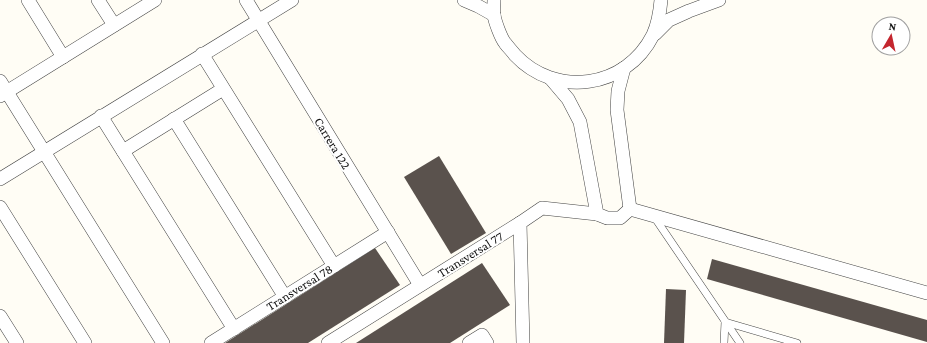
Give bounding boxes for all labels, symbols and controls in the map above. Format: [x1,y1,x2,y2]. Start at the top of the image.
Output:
north arrow [871,16,911,56]
text: N [888,20,898,33]
street label: Carrera 122 [311,115,354,172]
street label: Transversal 77 [435,228,506,281]
street label: Transversal 78 [263,261,335,314]

